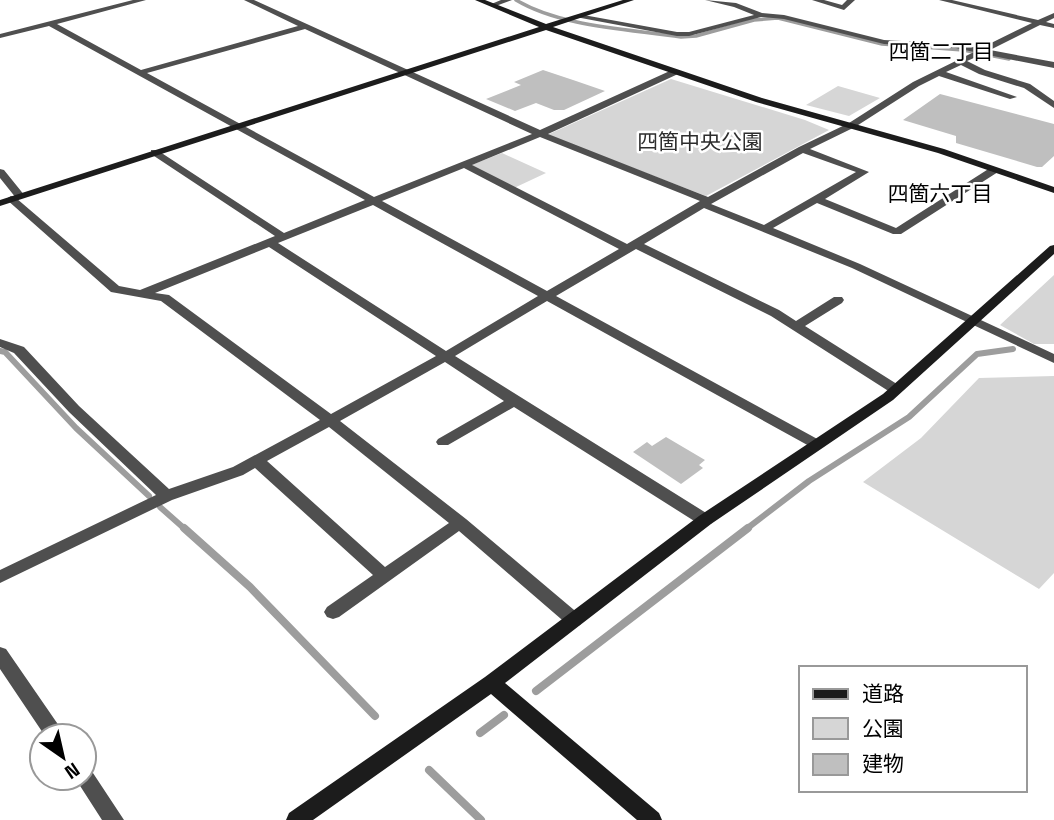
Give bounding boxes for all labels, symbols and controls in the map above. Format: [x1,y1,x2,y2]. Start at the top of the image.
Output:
district label: 四箇二丁目 [889,38,994,65]
park label: 四箇中央公園 [637,128,763,155]
district label: 四箇六丁目 [888,180,993,207]
legend [799,666,1026,792]
text: 道路 [862,680,904,707]
text: 公園 [862,715,904,742]
north arrow [28,722,98,792]
text: 建物 [862,750,904,777]
text: N [60,757,84,785]

